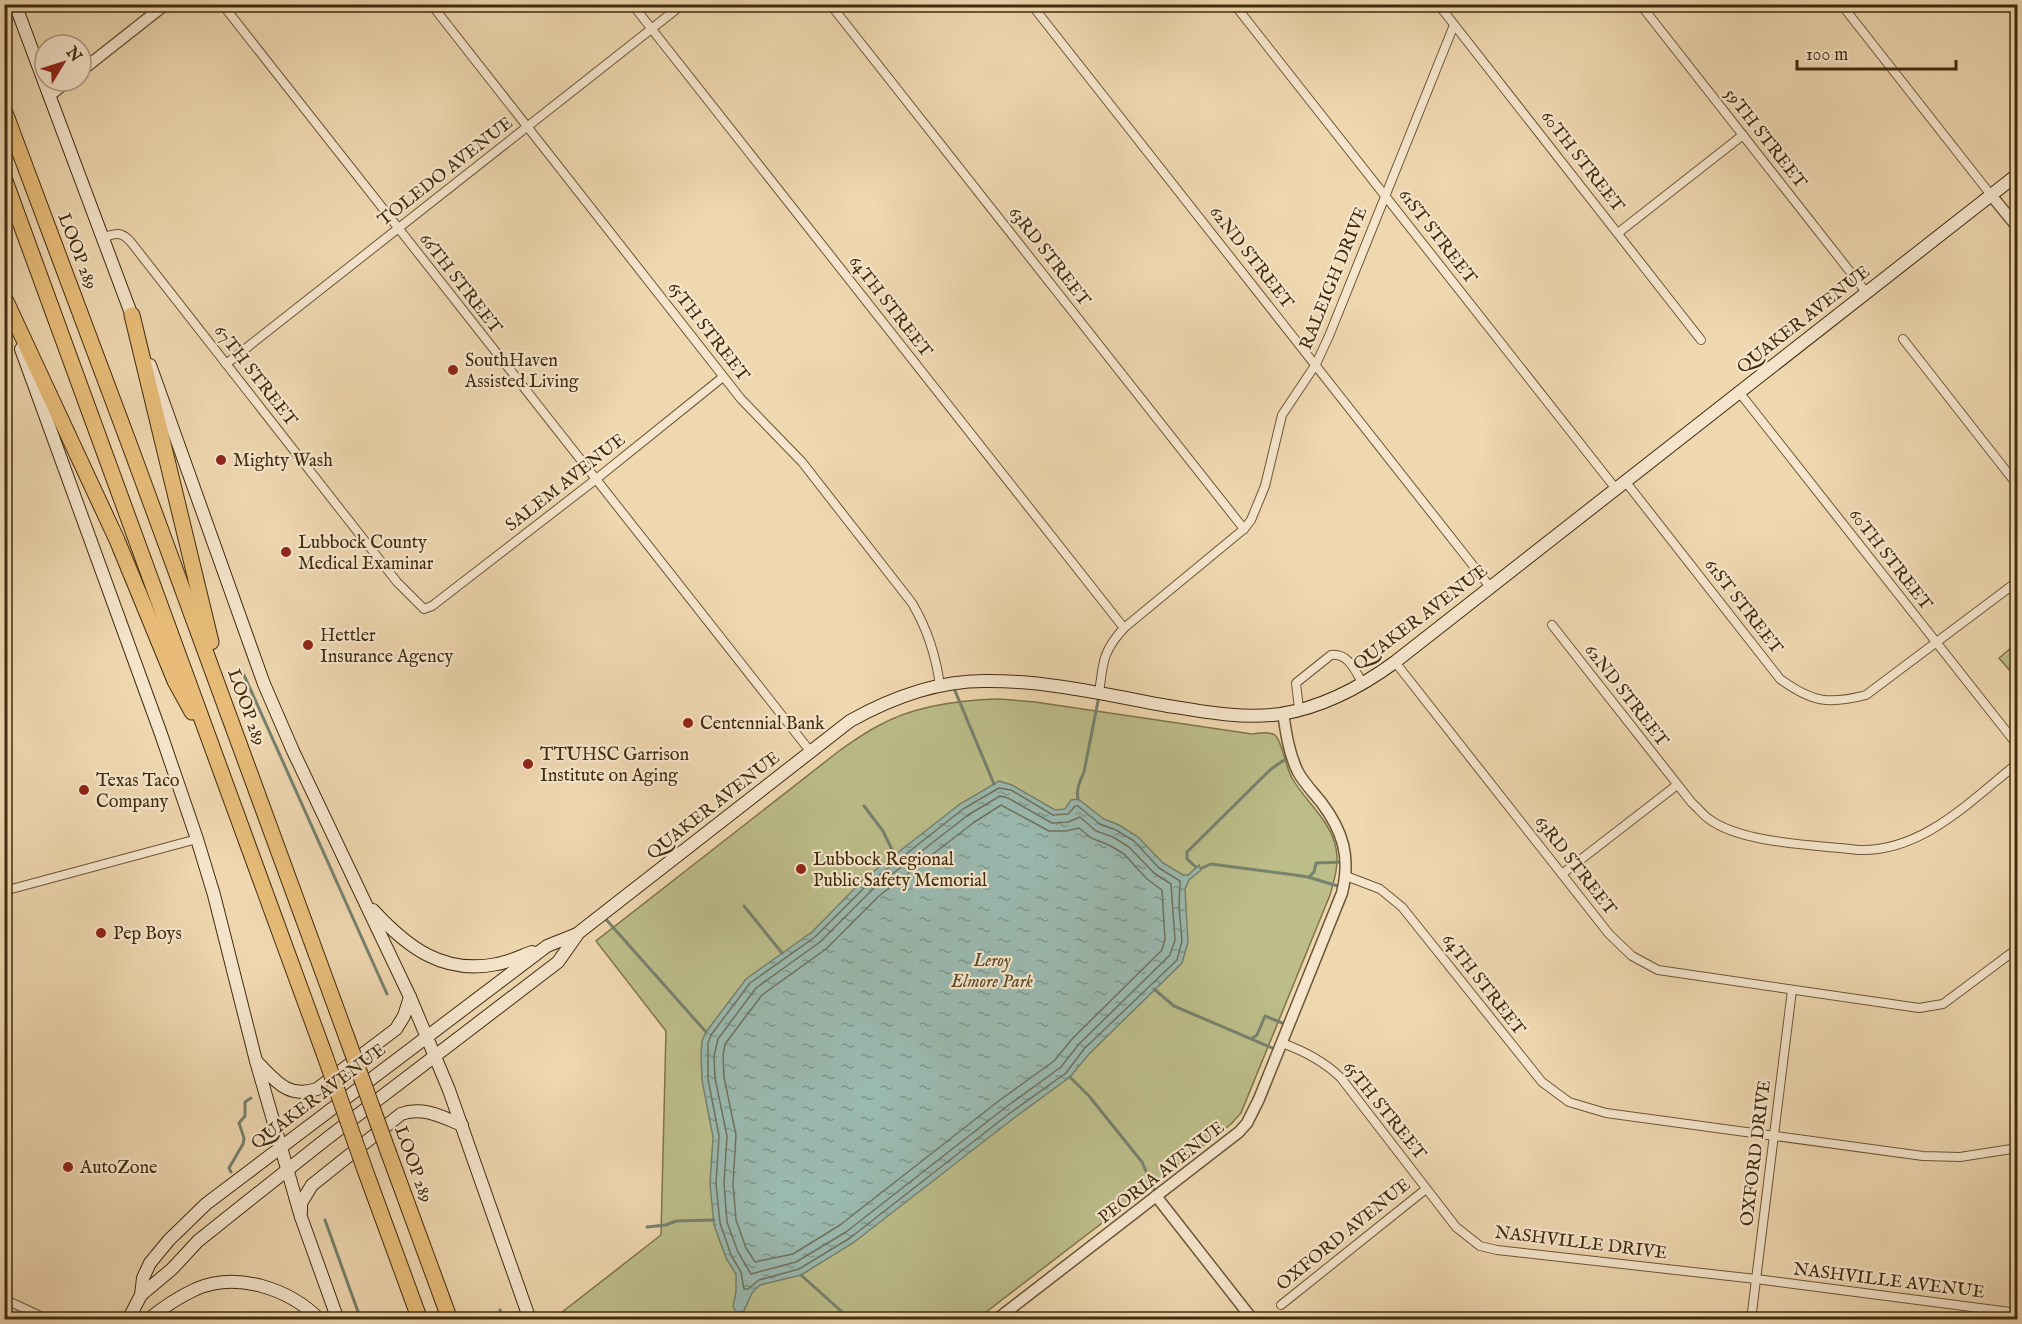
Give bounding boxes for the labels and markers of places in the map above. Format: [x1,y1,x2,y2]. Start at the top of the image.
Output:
place label: SouthHaven Assisted Living [464,350,579,394]
marker: SouthHaven Assisted Living [446,363,460,377]
place label: Mighty Wash [233,450,333,473]
marker: Mighty Wash [214,453,228,467]
place label: Lubbock County Medical Examinar [298,532,434,576]
marker: Lubbock County Medical Examinar [279,545,293,559]
place label: Hettler Insurance Agency [320,625,453,669]
marker: Hettler Insurance Agency [301,638,315,652]
place label: Centennial Bank [700,713,825,736]
marker: Centennial Bank [681,716,695,730]
place label: TTUHSC Garrison Institute on Aging [540,744,689,788]
marker: TTUHSC Garrison Institute on Aging [521,757,535,771]
place label: Texas Taco Company [96,770,180,814]
marker: Texas Taco Company [77,783,91,797]
place label: Lubbock Regional Public Safety Memorial [813,849,987,893]
marker: Lubbock Regional Public Safety Memorial [794,862,808,876]
place label: Pep Boys [113,923,182,946]
marker: Pep Boys [94,926,108,940]
place label: AutoZone [79,1157,157,1180]
marker: AutoZone [61,1160,75,1174]

